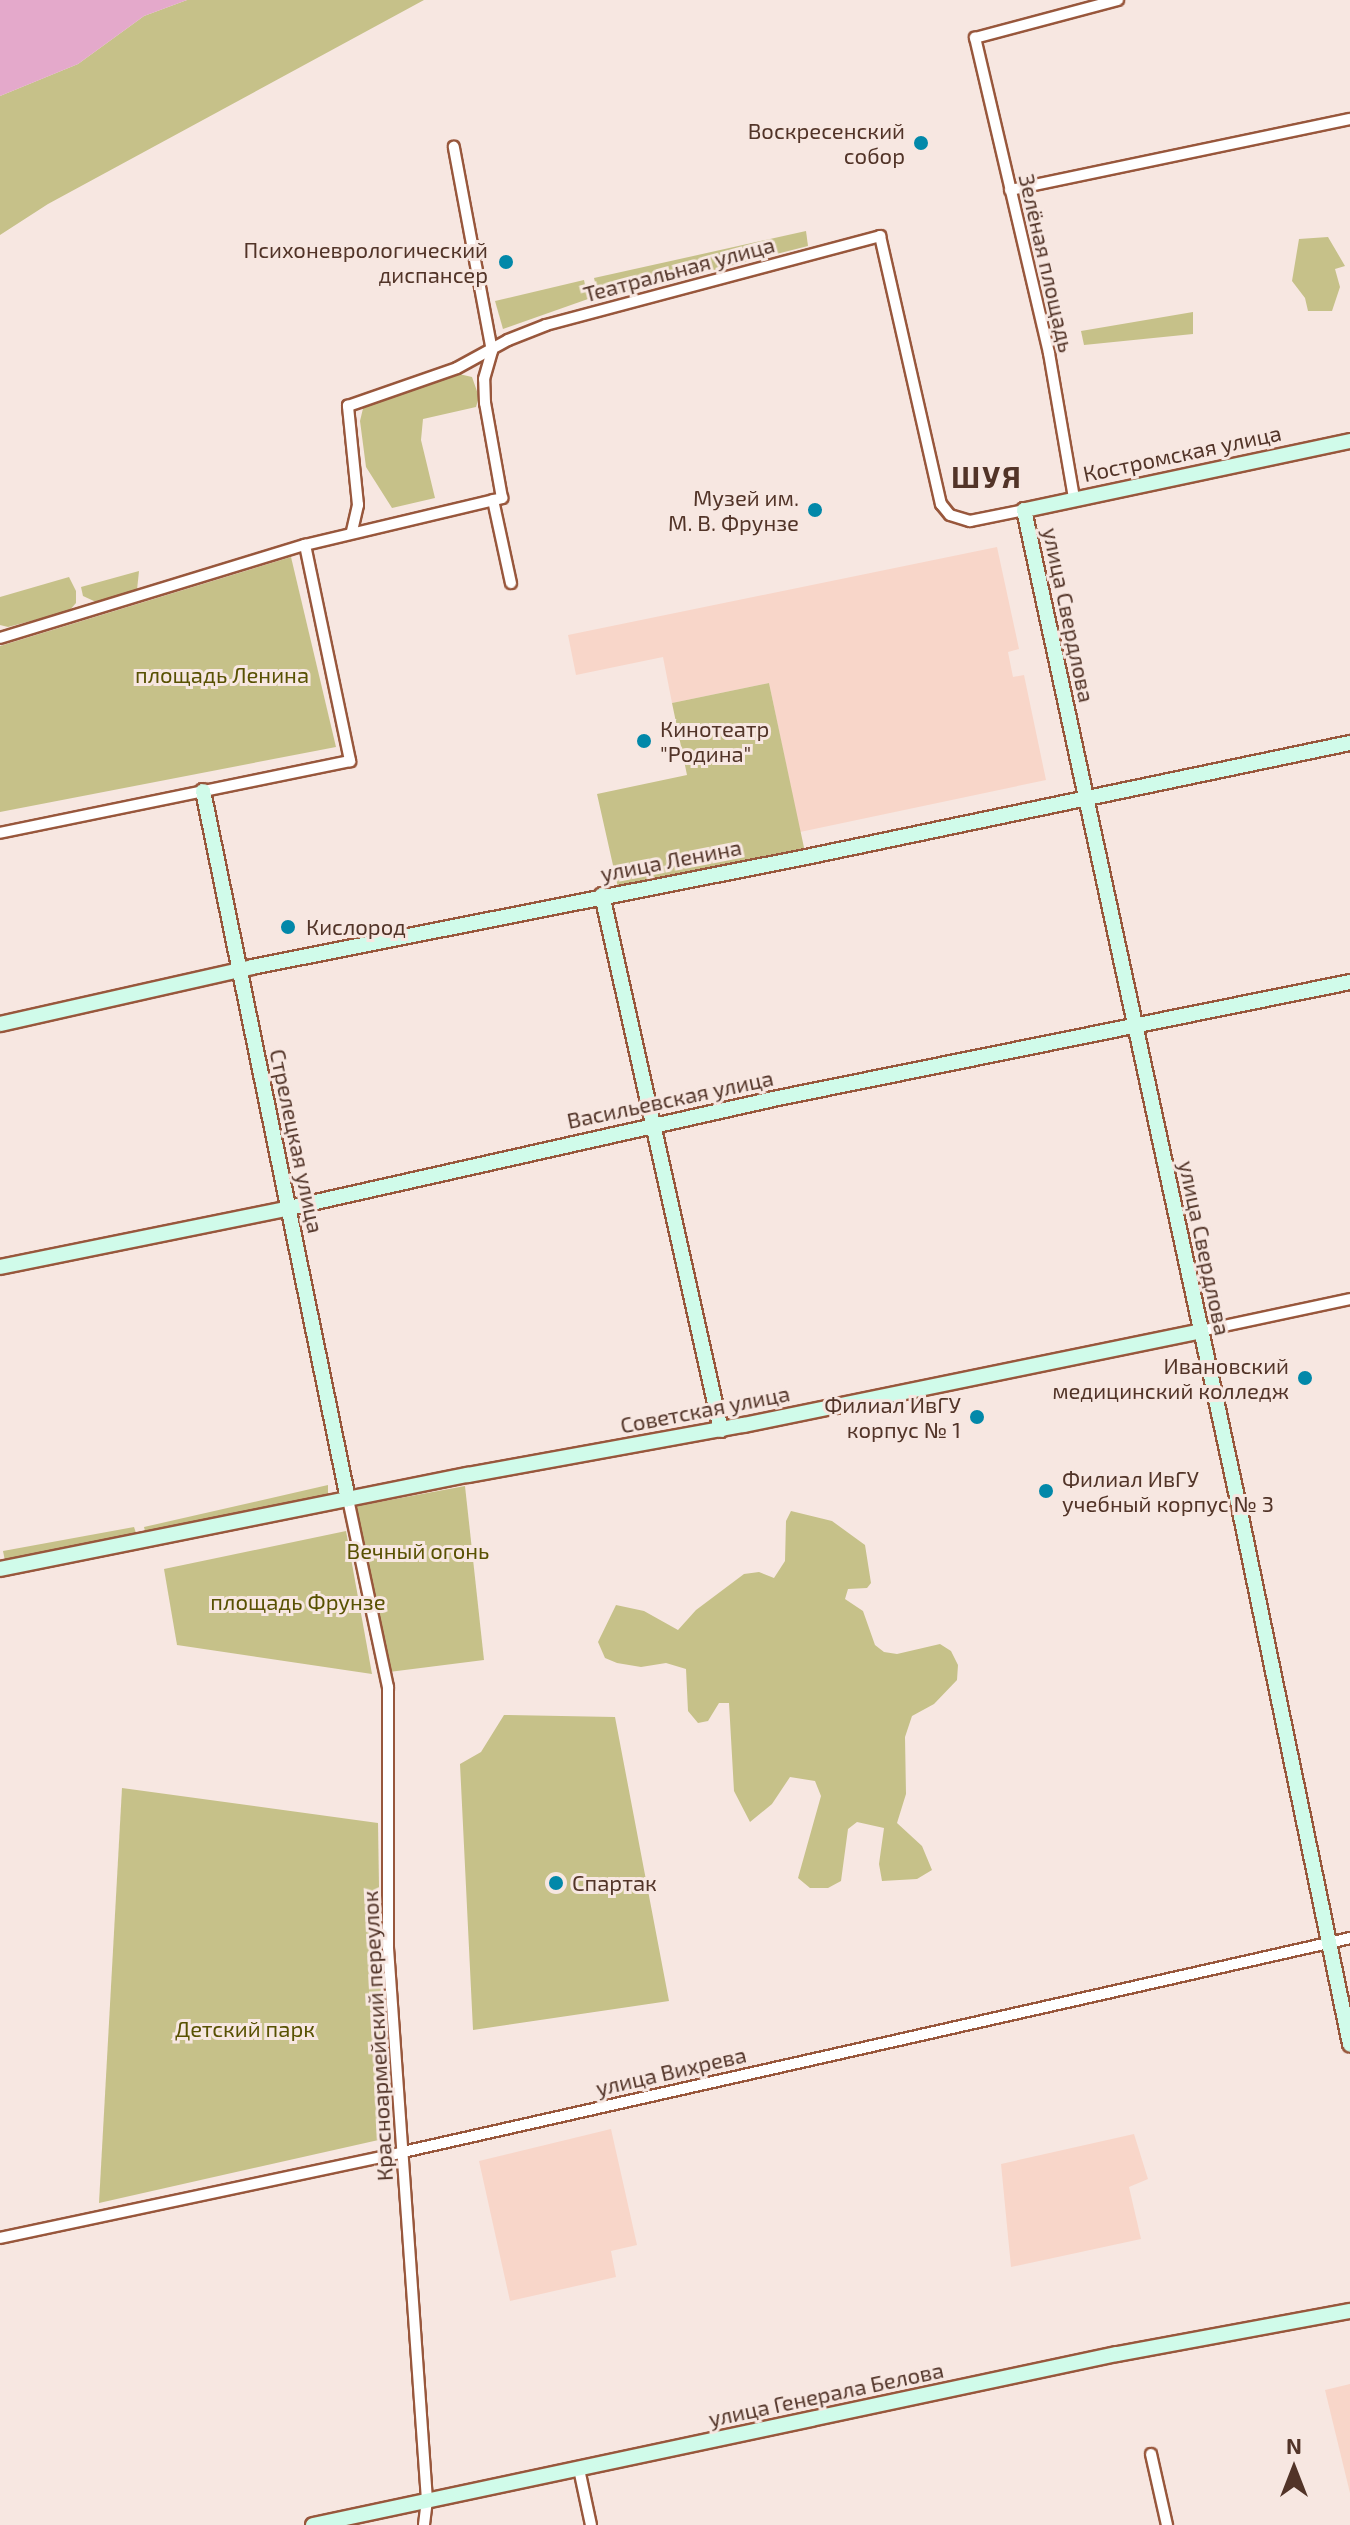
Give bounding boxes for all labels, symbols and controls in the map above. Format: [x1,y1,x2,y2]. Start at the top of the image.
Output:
place label: Воскресенский собор [748,117,905,168]
marker: Воскресенский собор [912,134,930,152]
street label: Зелёная площадь [1014,171,1080,355]
street label: Театральная улица [580,231,778,307]
place label: Психоневрологический диспансер [243,236,488,288]
marker: Психоневрологический диспансер [495,251,517,273]
street label: Костромская улица [1080,419,1284,487]
district label: ШУЯ [951,458,1023,494]
place label: Музей им. М. В. Фрунзе [668,484,799,536]
marker: Музей им. М. В. Фрунзе [806,501,824,519]
street label: улица Свердлова [1038,525,1100,705]
park label: площадь Ленина [135,662,309,688]
place label: Кинотеатр "Родина" [660,715,769,766]
marker: Кинотеатр "Родина" [635,732,653,750]
street label: улица Ленина [598,833,744,887]
place label: Кислород [306,914,406,940]
marker: Кислород [277,916,299,938]
street label: Стрелецкая улица [265,1047,329,1235]
street label: Васильевская улица [564,1064,776,1134]
street label: улица Свердлова [1174,1158,1236,1338]
place label: Ивановский медицинский колледж [1052,1352,1289,1404]
marker: Ивановский медицинский колледж [1296,1369,1314,1387]
street label: Советская улица [618,1380,792,1438]
place label: Филиал ИвГУ корпус № 1 [824,1391,961,1442]
marker: Филиал ИвГУ корпус № 1 [968,1408,986,1426]
place label: Филиал ИвГУ учебный корпус № 3 [1062,1465,1274,1516]
marker: Филиал ИвГУ учебный корпус № 3 [1037,1482,1055,1500]
park label: Вечный огонь [347,1538,489,1564]
park label: площадь Фрунзе [210,1589,386,1615]
place label: Спартак [572,1870,657,1896]
marker: Спартак [547,1874,565,1892]
street label: Красноармейский переулок [356,1890,398,2182]
park label: Детский парк [175,2016,315,2042]
street label: улица Вихрева [593,2041,749,2101]
street label: улица Генерала Белова [706,2356,946,2432]
north arrow [1254,2429,1334,2509]
text: N [1286,2432,1302,2458]

